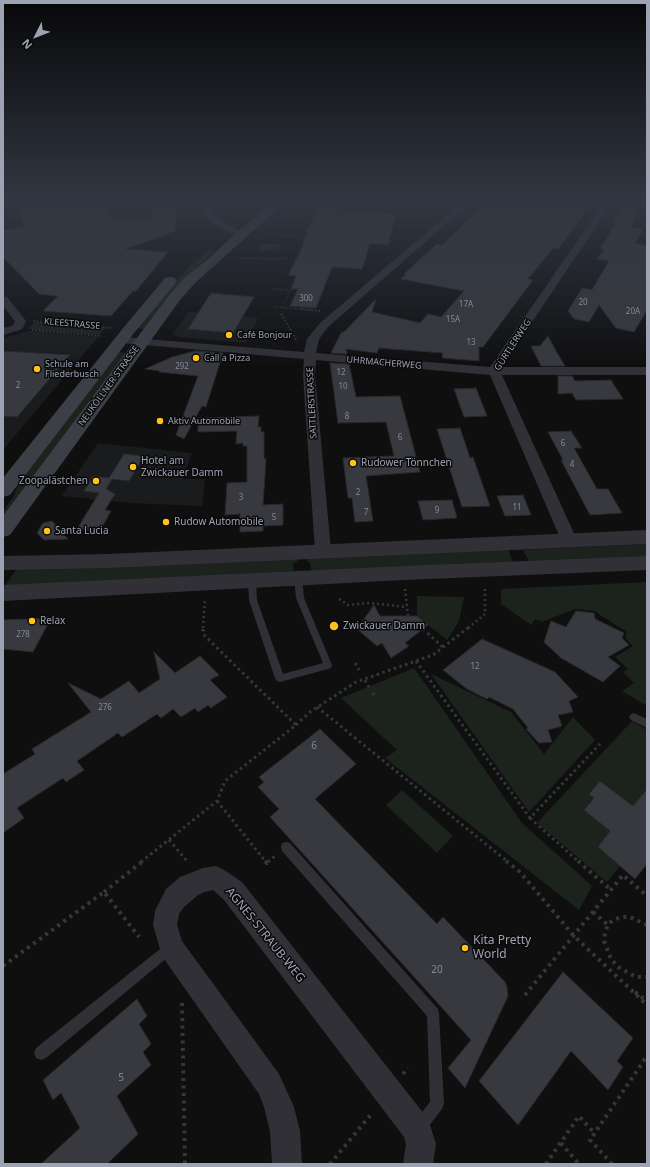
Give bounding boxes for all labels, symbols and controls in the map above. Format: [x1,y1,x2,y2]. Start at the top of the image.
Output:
north arrow [16,16,56,56]
text: N [18,36,35,53]
house number: 300 [299,294,313,304]
house number: 20 [578,298,588,308]
house number: 17A [459,300,473,310]
house number: 20A [626,307,640,317]
house number: 15A [446,315,460,325]
street label: KLEESTRASSE [43,316,101,332]
street label: GÜRTLERWEG [492,317,534,373]
marker: Café Bonjour [224,330,234,340]
place label: Café Bonjour [237,330,292,340]
house number: 13 [466,338,476,348]
street label: NEUKÖLLNER STRASSE [76,344,142,428]
marker: Call a Pizza [191,353,201,363]
place label: Call a Pizza [204,353,250,363]
street label: UHRMACHERWEG [346,354,422,372]
place label: Schule am Fliederbusch [45,359,99,380]
house number: 292 [175,362,189,372]
marker: Schule am Fliederbusch [32,364,42,374]
street label: SATTLERSTRASSE [305,367,319,439]
house number: 12 [336,368,346,378]
house number: 2 [16,381,20,391]
house number: 10 [338,382,348,392]
house number: 8 [345,412,349,422]
marker: Aktiv Automobile [155,416,165,426]
place label: Aktiv Automobile [168,416,240,426]
house number: 6 [398,433,402,443]
house number: 6 [561,439,565,449]
place label: Hotel am Zwickauer Damm [141,455,223,478]
place label: Rudower Tönnchen [361,457,452,469]
marker: Rudower Tönnchen [348,458,358,468]
house number: 4 [570,460,574,470]
marker: Hotel am Zwickauer Damm [128,462,138,472]
place label: Zoopalästchen [19,475,88,487]
marker: Zoopalästchen [91,476,101,486]
house number: 2 [356,488,360,498]
house number: 3 [239,493,243,503]
house number: 11 [512,503,522,513]
house number: 9 [435,506,439,516]
house number: 7 [364,508,368,518]
house number: 5 [272,513,276,523]
place label: Rudow Automobile [174,516,263,528]
marker: Rudow Automobile [161,517,171,527]
place label: Santa Lucia [55,525,109,537]
marker: Santa Lucia [42,526,52,536]
place label: Relax [40,615,65,627]
marker: Relax [27,616,37,626]
marker: Zwickauer Damm [328,620,340,632]
place label: Zwickauer Damm [343,620,425,632]
house number: 278 [16,630,30,640]
house number: 12 [470,662,480,672]
house number: 276 [98,703,112,713]
house number: 6 [311,740,317,752]
street label: AGNES-STRAUB-WEG [222,885,308,985]
place label: Kita Pretty World [473,934,531,962]
marker: Kita Pretty World [460,943,470,953]
house number: 20 [431,964,443,976]
house number: 5 [118,1072,124,1084]

